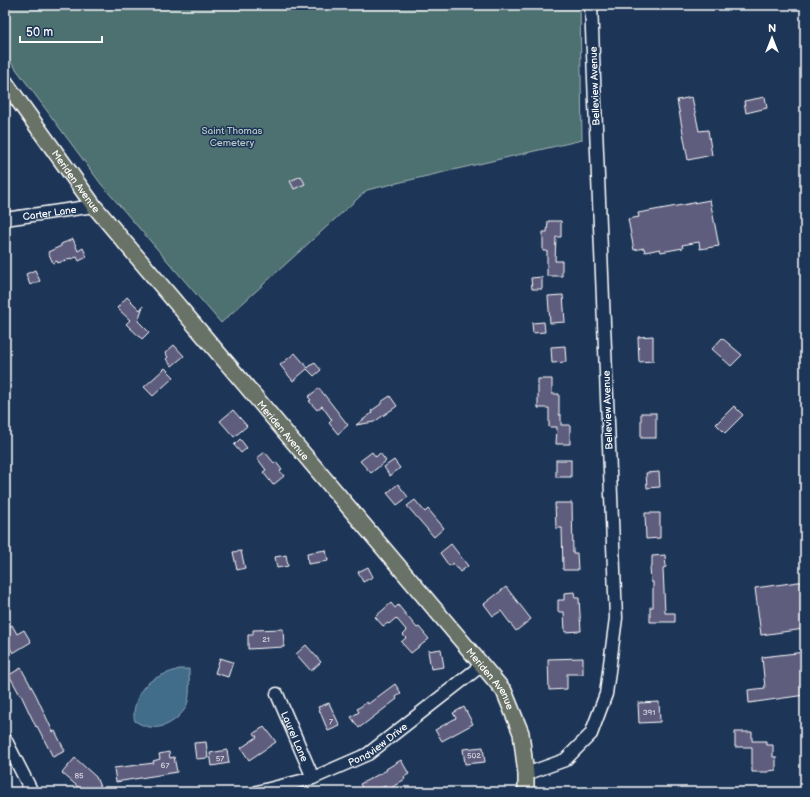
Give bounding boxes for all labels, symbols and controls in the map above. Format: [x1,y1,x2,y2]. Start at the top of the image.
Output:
scale bar [20,18,102,44]
north arrow [752,18,792,58]
text: N [768,22,776,35]
text: 50 m [26,25,53,40]
street label: Belleview Avenue [588,46,602,126]
park label: Saint Thomas Cemetery [202,125,263,149]
street label: Meriden Avenue [49,148,102,215]
street label: Carter Lane [22,204,77,223]
street label: Belleview Avenue [601,370,615,450]
street label: Meriden Avenue [254,398,311,463]
house number: 21 [262,635,270,644]
street label: Meriden Avenue [463,646,516,712]
house number: 391 [643,708,655,717]
street label: Laurel Lane [278,710,310,764]
house number: 7 [329,717,333,726]
street label: Pondview Drive [347,721,410,769]
house number: 502 [467,751,481,760]
house number: 57 [216,754,224,763]
house number: 67 [161,761,169,770]
house number: 85 [74,771,84,780]

